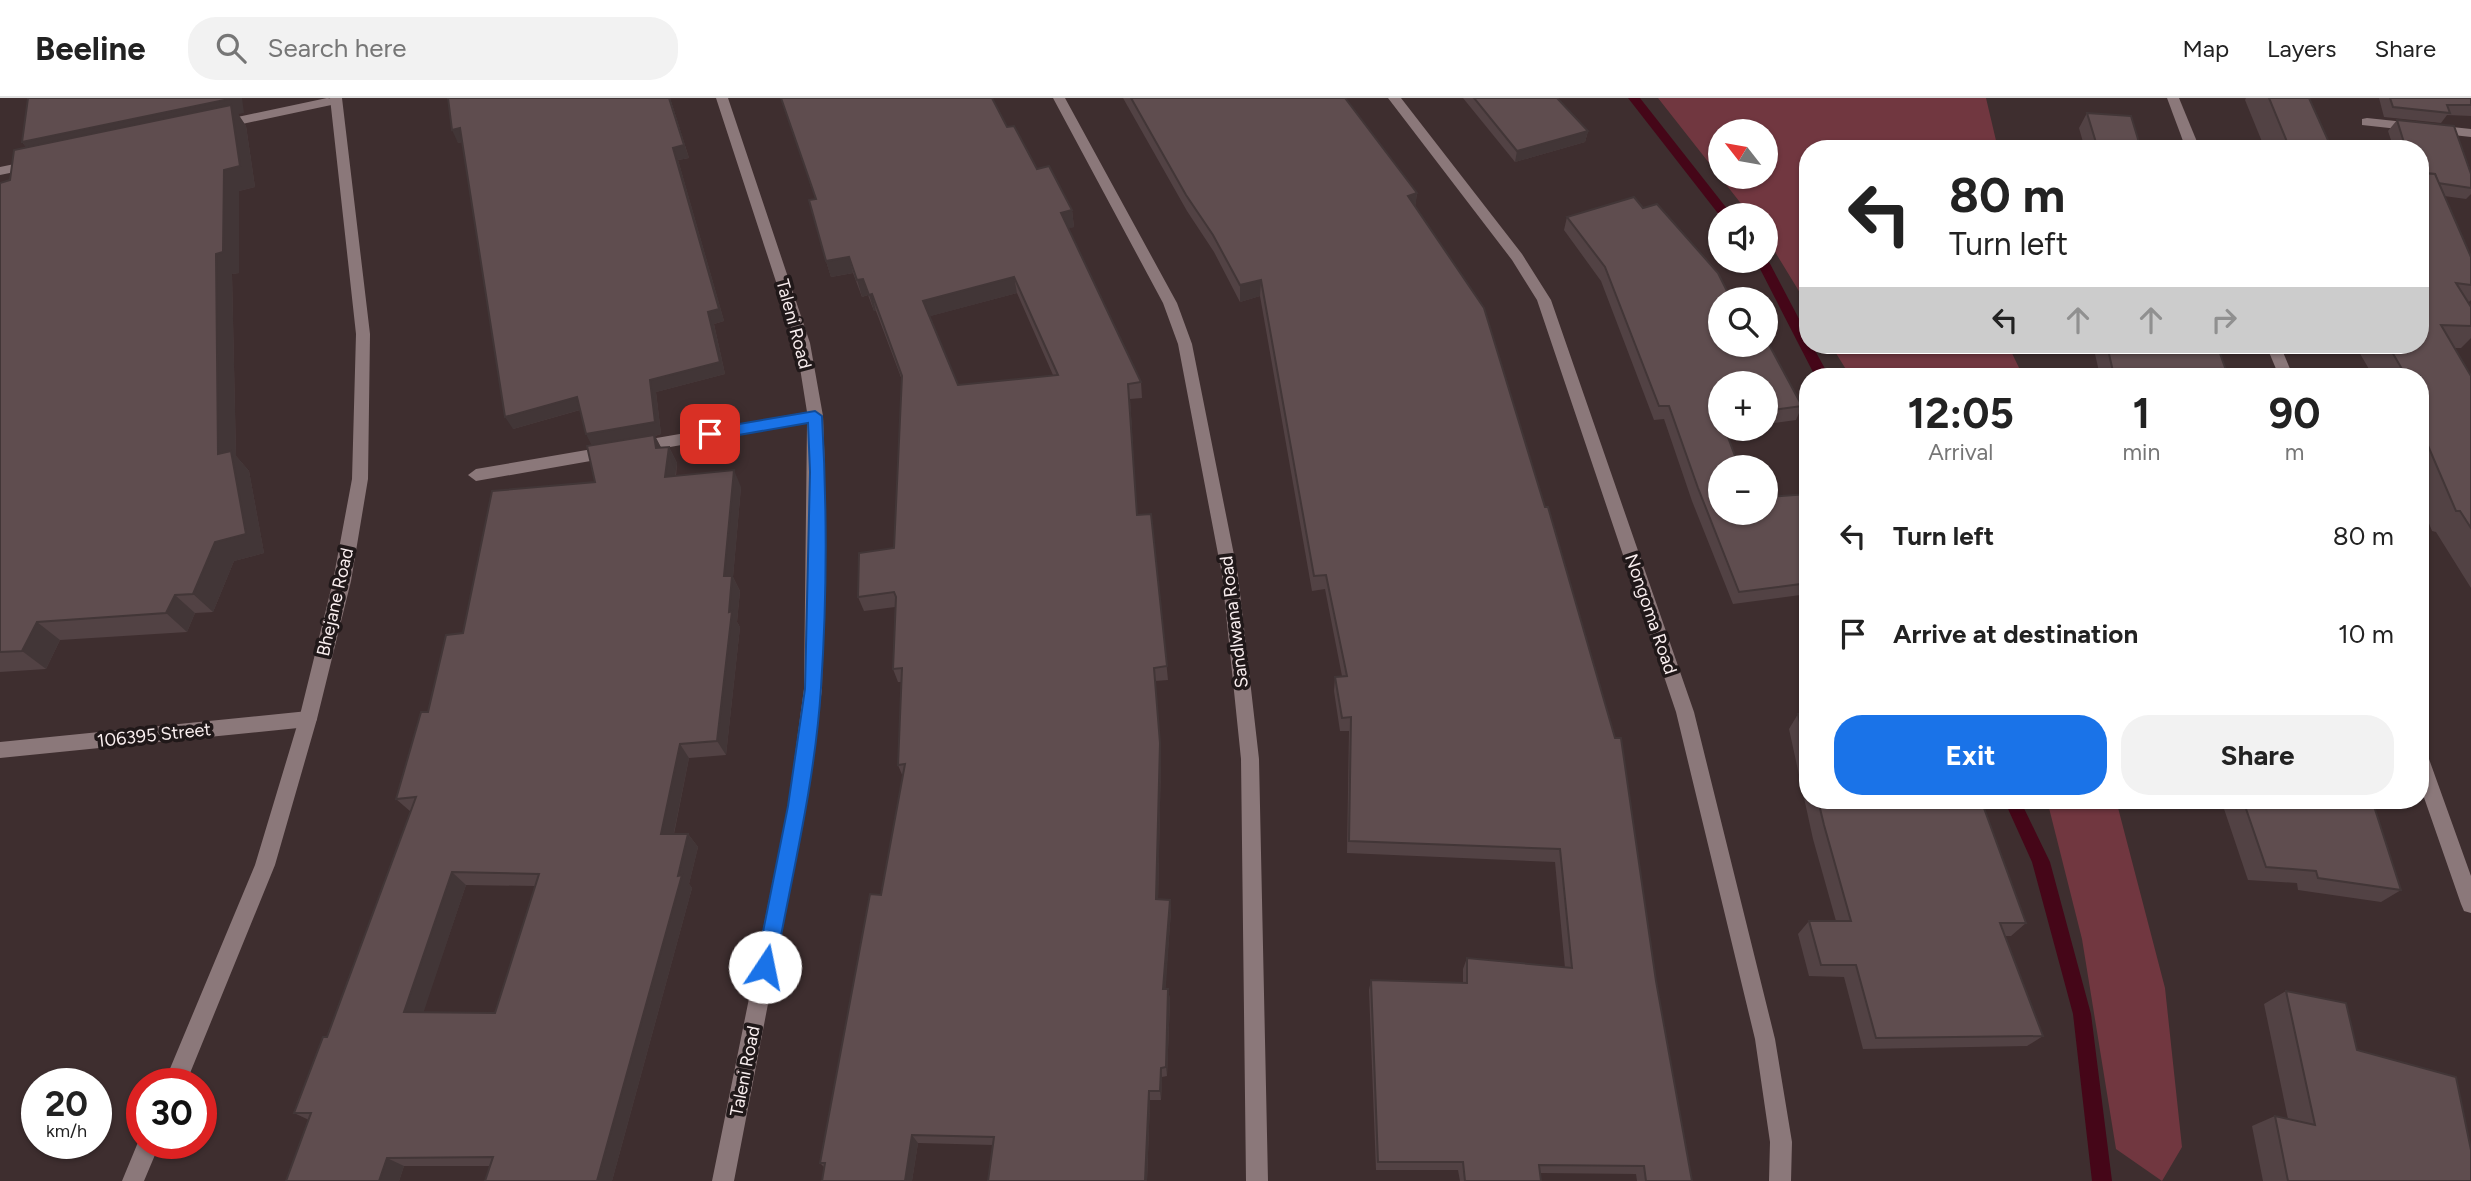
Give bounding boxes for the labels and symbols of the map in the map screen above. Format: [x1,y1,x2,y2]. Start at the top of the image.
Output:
north arrow [1708,119,1778,189]
street label: Taleni Road [771,277,817,371]
pin [680,404,740,464]
street label: Bhejane Road [312,546,358,658]
street label: Nongoma Road [1620,551,1682,677]
street label: Sandlwana Road [1215,555,1253,689]
street label: 106395 Street [96,718,212,752]
position arrow [728,930,802,1004]
street label: Taleni Road [725,1024,765,1118]
speed limit sign: 30 [126,1068,217,1159]

